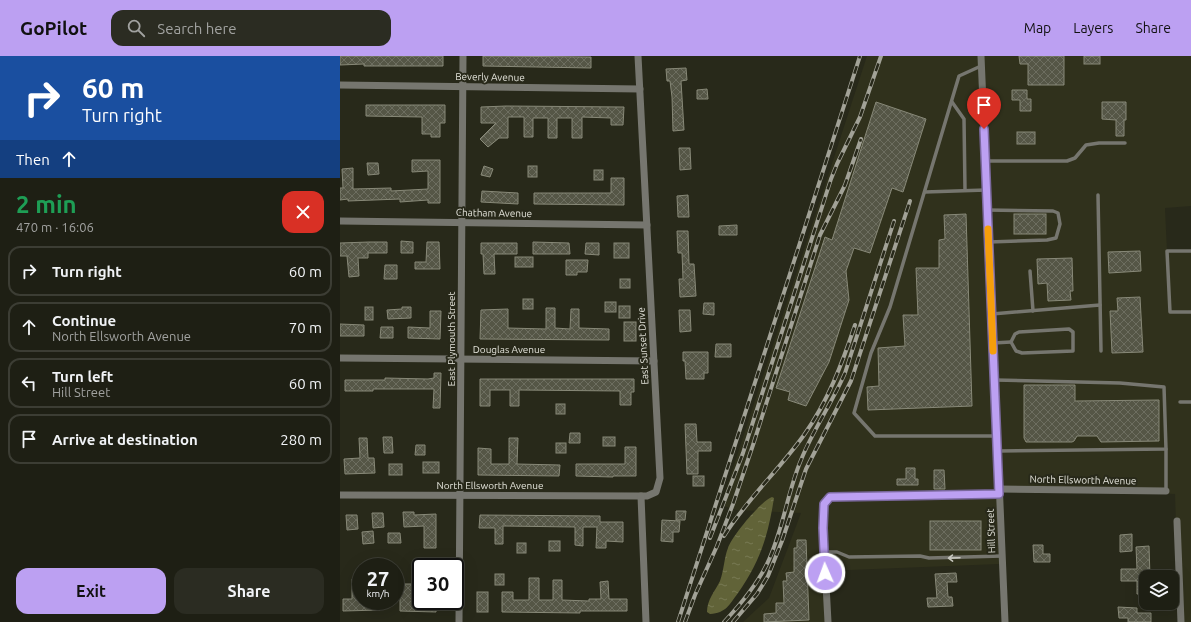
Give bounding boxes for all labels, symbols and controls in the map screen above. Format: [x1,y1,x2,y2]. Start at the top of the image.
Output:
search box [111,10,391,46]
text: GoPilot [20,17,87,39]
icon: search [125,17,147,39]
text: Search here [157,20,237,37]
text: Map [1024,20,1051,36]
text: Layers [1073,20,1113,36]
text: Share [1135,20,1171,36]
street label: Beverly Avenue [455,71,525,83]
icon: right [16,72,68,124]
text: 60 m [82,72,144,103]
pin [967,88,1001,129]
icon: arrive [973,94,995,116]
text: Turn right [82,105,162,125]
icon: ahead [58,148,80,170]
text: Then [16,151,50,168]
text: 2 min [16,191,77,218]
button: close [282,191,324,233]
street label: Chatham Avenue [456,207,532,219]
text: 470 m · 16:06 [16,220,94,234]
icon: right [18,260,40,282]
text: Turn right [52,263,122,280]
text: 60 m [289,263,322,280]
street label: East Plymouth Street [446,292,457,386]
street label: East Sunset Drive [635,307,651,385]
text: Continue [52,312,116,329]
icon: ahead [18,316,40,338]
text: 70 m [289,319,322,336]
text: North Ellsworth Avenue [52,329,191,343]
street label: Douglas Avenue [473,344,545,355]
text: Turn left [52,368,113,385]
icon: left [18,372,40,394]
text: 60 m [289,375,322,392]
text: Hill Street [52,385,110,399]
icon: arrive [18,428,40,450]
text: Arrive at destination [52,431,198,448]
text: 280 m [280,431,322,448]
street label: North Ellsworth Avenue [1029,474,1137,486]
street label: North Ellsworth Avenue [437,480,543,491]
street label: Hill Street [985,508,997,554]
position arrow [804,552,846,594]
one-way arrow [948,554,961,561]
speed limit sign: 30 [412,558,464,610]
text: 27 [367,567,389,590]
button: Exit [16,568,166,614]
button: Share [174,568,324,614]
map controls [1139,570,1179,610]
button: layers [1139,570,1179,610]
text: km/h [366,588,390,599]

